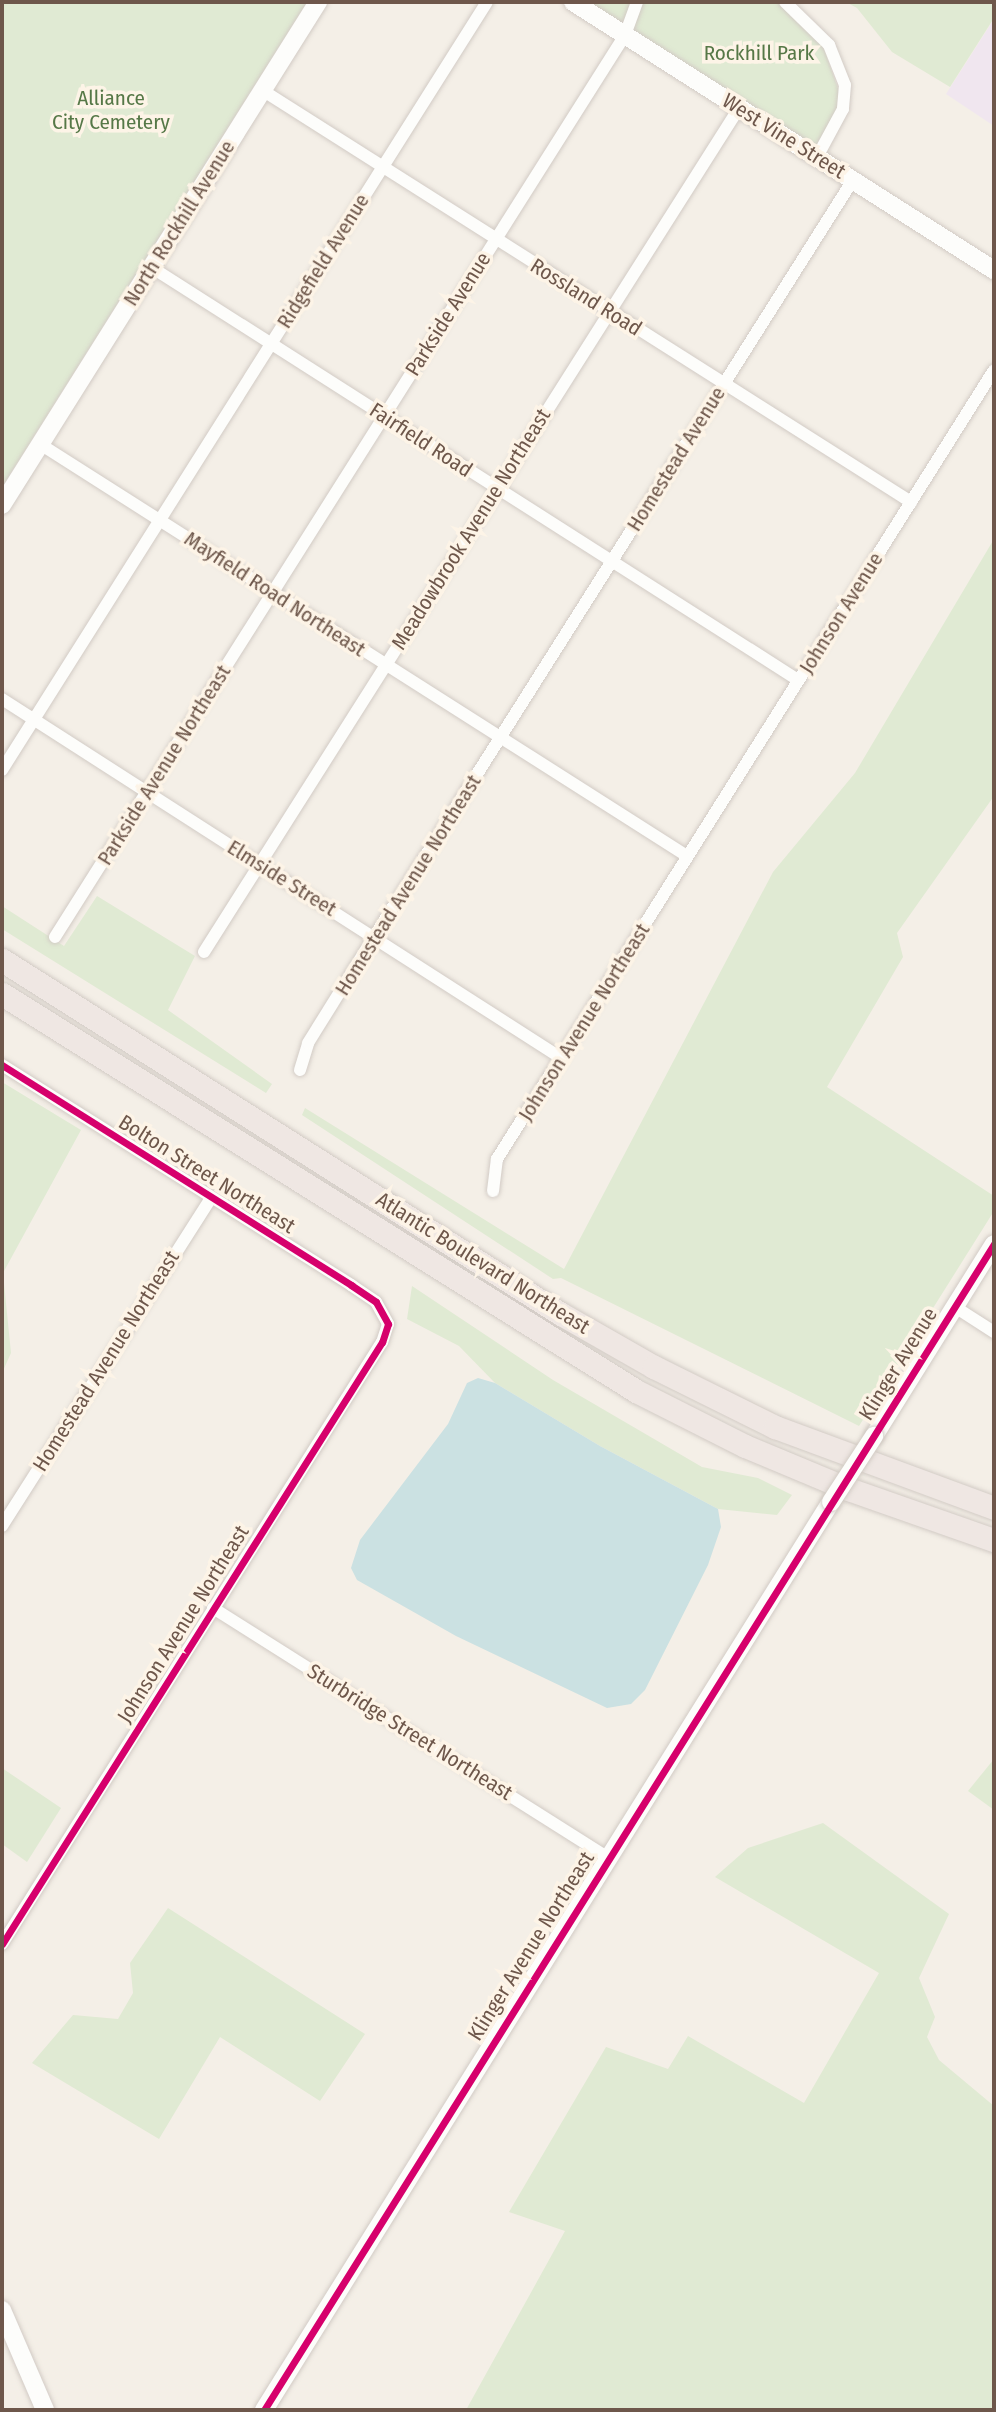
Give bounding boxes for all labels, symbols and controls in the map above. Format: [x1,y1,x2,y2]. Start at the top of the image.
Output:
park label: Rockhill Park [704,40,814,66]
park label: Alliance City Cemetery [52,85,170,135]
street label: West Vine Street [718,88,850,184]
street label: North Rockhill Avenue [118,136,240,310]
street label: Ridgefield Avenue [272,189,374,333]
street label: Parkside Avenue [400,247,496,381]
street label: Rossland Road [526,253,646,341]
street label: Homestead Avenue [621,382,731,536]
street label: Fairfield Road [365,397,477,483]
street label: Meadowbrook Avenue Northeast [386,404,556,654]
street label: Mayfield Road Northeast [180,526,370,662]
street label: Johnson Avenue [794,548,888,678]
street label: Parkside Avenue Northeast [92,660,236,870]
street label: Homestead Avenue Northeast [330,770,486,1000]
street label: Elmside Street [223,834,341,922]
street label: Johnson Avenue Northeast [513,919,655,1125]
street label: Bolton Street Northeast [114,1109,300,1239]
street label: Atlantic Boulevard Northeast [371,1187,595,1339]
street label: Homestead Avenue Northeast [28,1246,184,1476]
street label: Klinger Avenue [853,1303,943,1425]
street label: Johnson Avenue Northeast [112,1521,254,1727]
street label: Sturbridge Street Northeast [303,1658,517,1806]
street label: Klinger Avenue Northeast [462,1847,600,2045]

